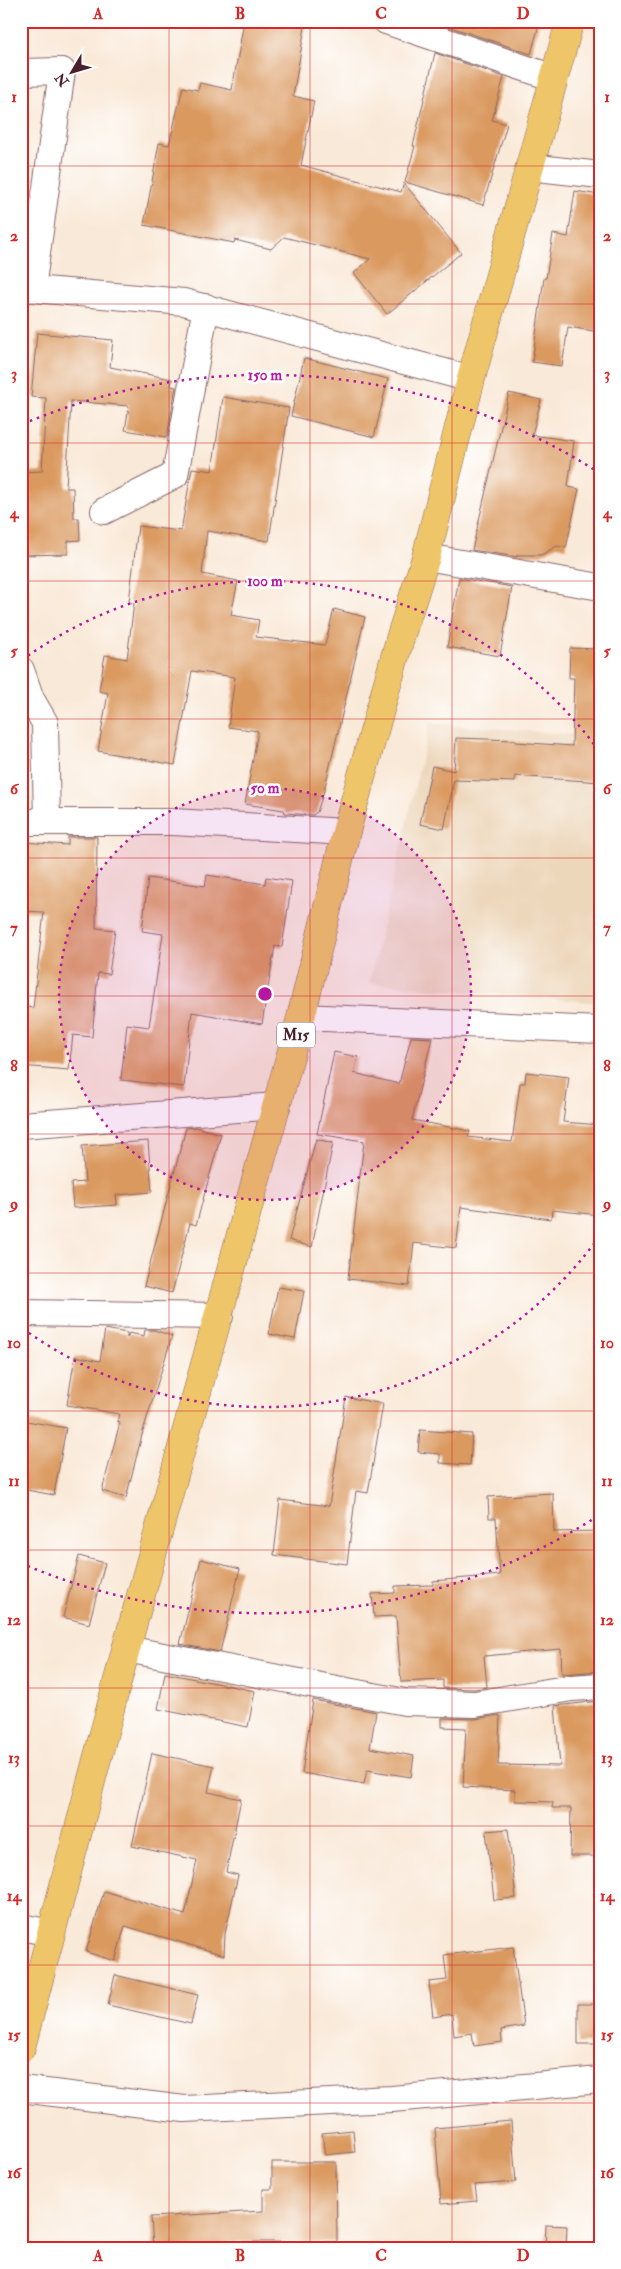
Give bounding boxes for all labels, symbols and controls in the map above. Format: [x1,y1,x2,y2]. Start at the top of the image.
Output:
text: A [92,4,104,24]
text: B [235,4,245,24]
text: C [375,4,387,24]
text: D [516,4,530,24]
north arrow [48,48,98,98]
text: N [51,69,73,91]
text: 1 [11,87,17,107]
text: 1 [604,87,610,107]
text: 2 [10,226,18,246]
text: 2 [603,226,611,246]
text: 3 [11,364,17,384]
text: 3 [604,364,610,384]
text: 150 m [248,366,282,385]
text: 4 [9,503,20,523]
text: 4 [602,503,613,523]
text: 100 m [247,572,283,591]
text: 5 [10,641,18,661]
text: 5 [603,641,611,661]
text: 6 [10,779,20,799]
text: 50 m [251,779,280,798]
text: 6 [603,779,613,799]
text: 7 [10,918,18,938]
text: 7 [603,918,611,938]
centre of rings [256,985,274,1003]
road number: M15 [277,1022,315,1048]
text: 8 [10,1056,18,1076]
text: 8 [603,1056,611,1076]
text: 9 [8,1194,18,1214]
text: 9 [601,1194,611,1214]
text: 10 [7,1333,21,1353]
text: 10 [600,1333,614,1353]
text: 11 [8,1471,20,1491]
text: 11 [601,1471,613,1491]
text: 12 [7,1610,21,1630]
text: 12 [600,1610,614,1630]
text: 13 [8,1748,20,1768]
text: 13 [601,1748,613,1768]
text: 14 [7,1886,23,1906]
text: 14 [600,1886,616,1906]
text: 15 [8,2025,21,2045]
text: 15 [601,2025,614,2045]
text: 16 [7,2163,23,2183]
text: 16 [600,2163,616,2183]
text: A [92,2246,104,2266]
text: B [235,2246,245,2266]
text: C [375,2246,387,2266]
text: D [516,2246,530,2266]

